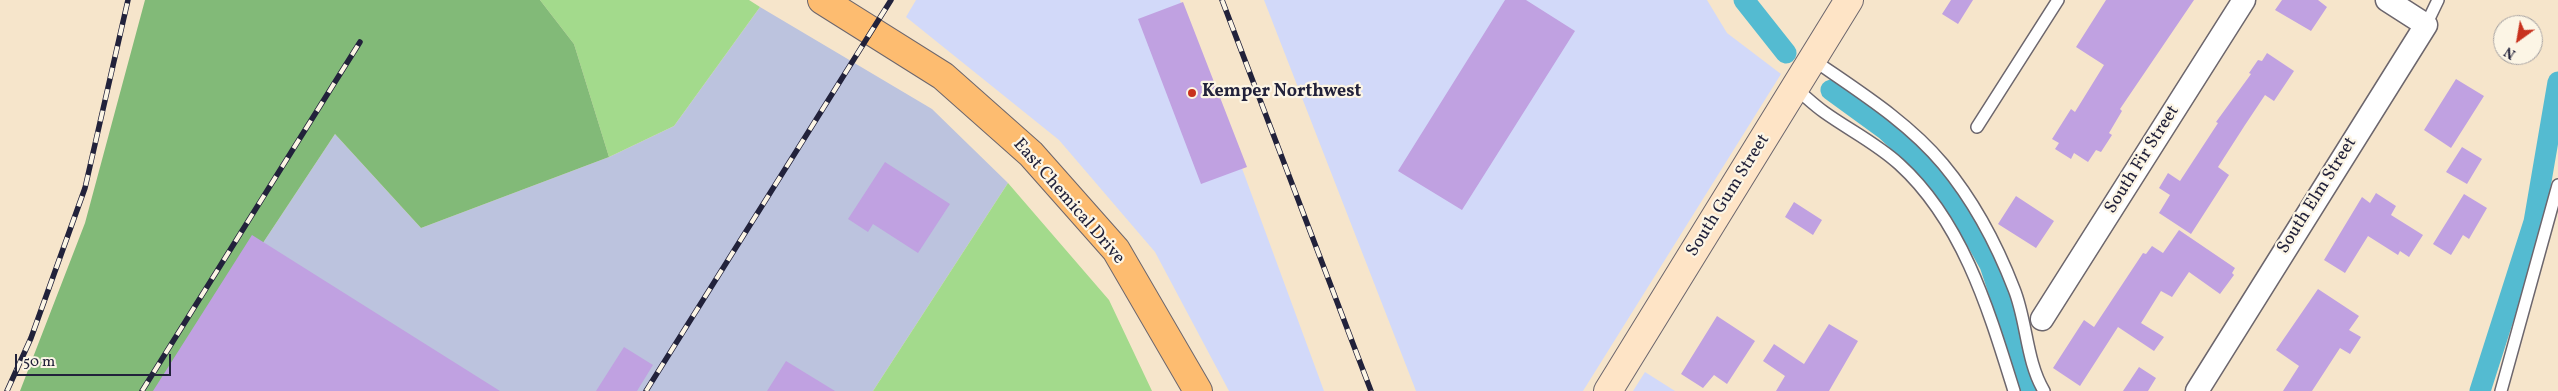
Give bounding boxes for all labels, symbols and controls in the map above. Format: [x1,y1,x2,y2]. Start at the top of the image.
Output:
north arrow [2493,15,2543,65]
text: N [2501,42,2520,63]
place label: Kemper Northwest [1202,82,1361,104]
marker: Kemper Northwest [1186,87,1198,99]
street label: South Fir Street [2101,102,2185,218]
street label: South Gum Street [1683,131,1775,261]
street label: South Elm Street [2274,134,2362,258]
street label: East Chemical Drive [1007,135,1129,269]
scale bar [18,344,174,376]
text: 50 m [23,352,55,373]

